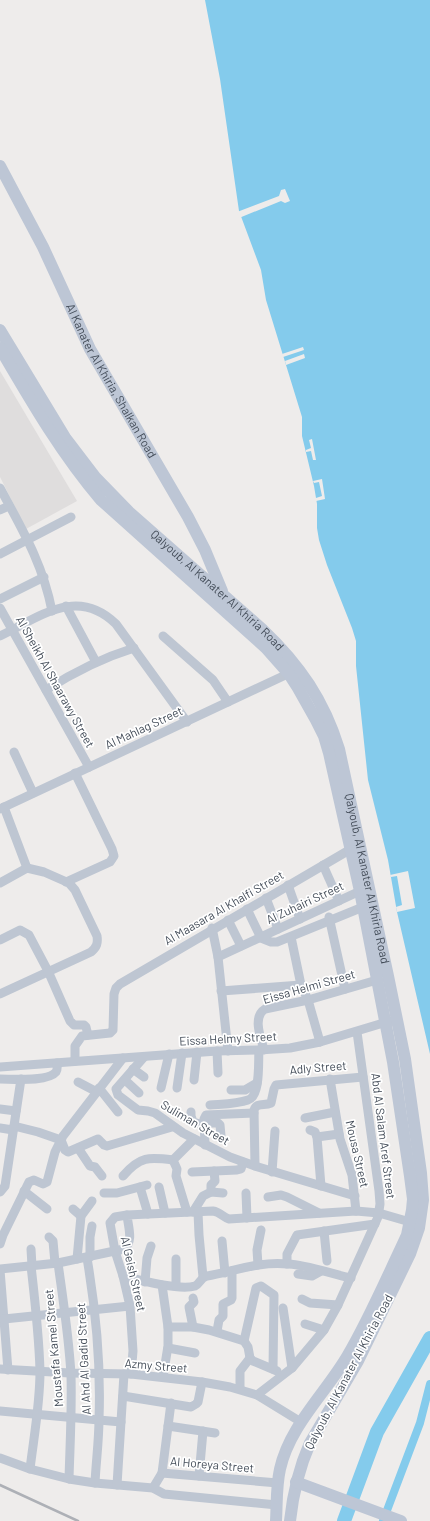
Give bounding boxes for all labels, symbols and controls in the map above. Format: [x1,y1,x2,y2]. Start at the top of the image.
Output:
street label: Al Kanater Al Khiria, Shalkan Road [64,301,160,460]
street label: Qalyoub, Al Kanater Al Khiria Road [148,527,287,653]
street label: Al Sheikh Al Shaarawy Street [14,613,98,750]
street label: Al Mahlag Street [103,703,185,751]
street label: Qalyoub, Al Kanater Al Khiria Road [343,792,393,965]
street label: Al Maasara Al Khalfi Street [161,867,286,947]
street label: Al Zuhairi Street [264,878,345,926]
street label: Eissa Helmi Street [261,966,356,1006]
street label: Eissa Helmy Street [179,1028,277,1048]
street label: Adly Street [289,1058,347,1076]
street label: Abd Al Salam Aref Street [369,1072,399,1200]
street label: Suliman Street [159,1097,232,1147]
street label: Mousa Street [343,1119,373,1189]
street label: Al Geish Street [119,1235,149,1313]
street label: Moustafa Kamel Street [41,1289,65,1407]
street label: Qalyoub, Al Kanater Al Khiria Road [301,1292,395,1451]
street label: Al Ahd Al Gadid Street [73,1303,93,1415]
street label: Azmy Street [124,1355,188,1375]
street label: Al Horeya Street [170,1453,255,1475]

